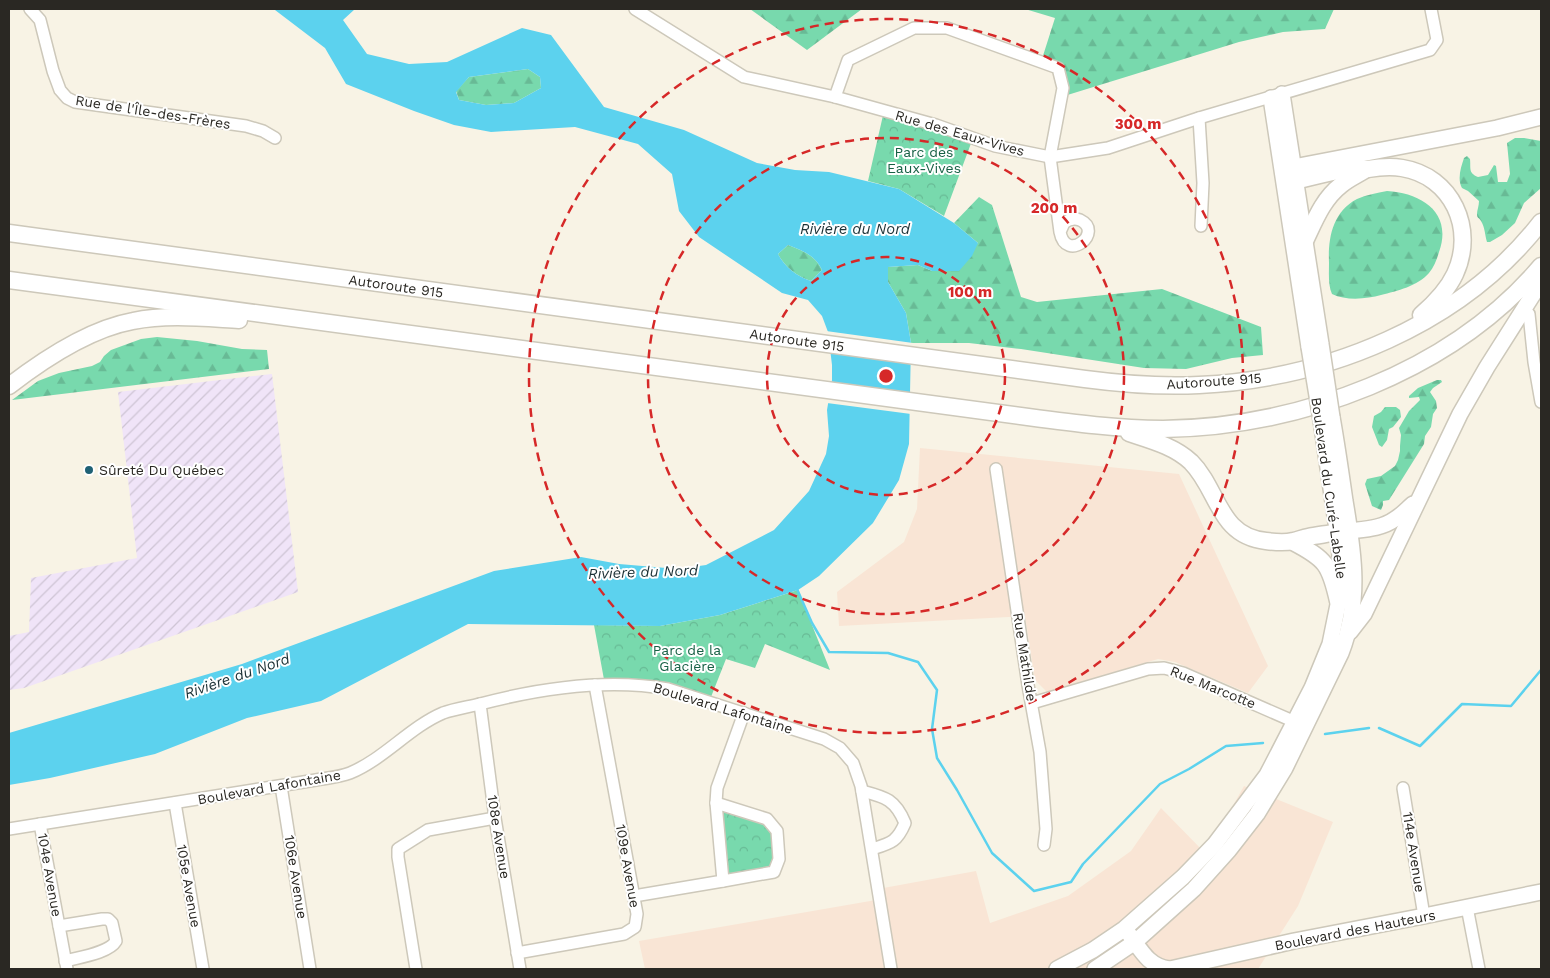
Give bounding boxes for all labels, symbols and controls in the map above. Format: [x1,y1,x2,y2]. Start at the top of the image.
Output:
street label: Rue de l'Île-des-Frères [74,92,232,132]
street label: Rue des Eaux-Vives [893,107,1027,159]
text: 300 m [1115,115,1161,133]
park label: Parc des Eaux-Vives [887,144,961,176]
text: 200 m [1031,199,1077,217]
water label: Rivière du Nord [800,220,911,238]
street label: Autoroute 915 [348,271,444,301]
text: 100 m [948,283,992,301]
street label: Autoroute 915 [749,325,845,355]
centre of rings [877,367,895,385]
street label: Autoroute 915 [1166,370,1262,392]
street label: Boulevard du Curé-Labelle [1308,396,1350,580]
place label: Sûreté Du Québec [99,462,224,478]
marker: Sûreté Du Québec [83,464,95,476]
water label: Rivière du Nord [588,561,699,583]
street label: Rue Mathilde [1010,612,1040,702]
park label: Parc de la Glacière [653,642,721,674]
water label: Rivière du Nord [182,649,293,702]
street label: Rue Marcotte [1168,663,1258,711]
street label: Boulevard Lafontaine [651,679,795,737]
street label: Boulevard Lafontaine [196,767,342,807]
street label: 108e Avenue [484,794,514,880]
street label: 114e Avenue [1400,811,1428,893]
street label: 109e Avenue [613,823,643,909]
street label: 104e Avenue [35,832,65,918]
street label: 106e Avenue [281,834,311,920]
street label: 105e Avenue [174,843,204,929]
street label: Boulevard des Hauteurs [1273,907,1437,953]

